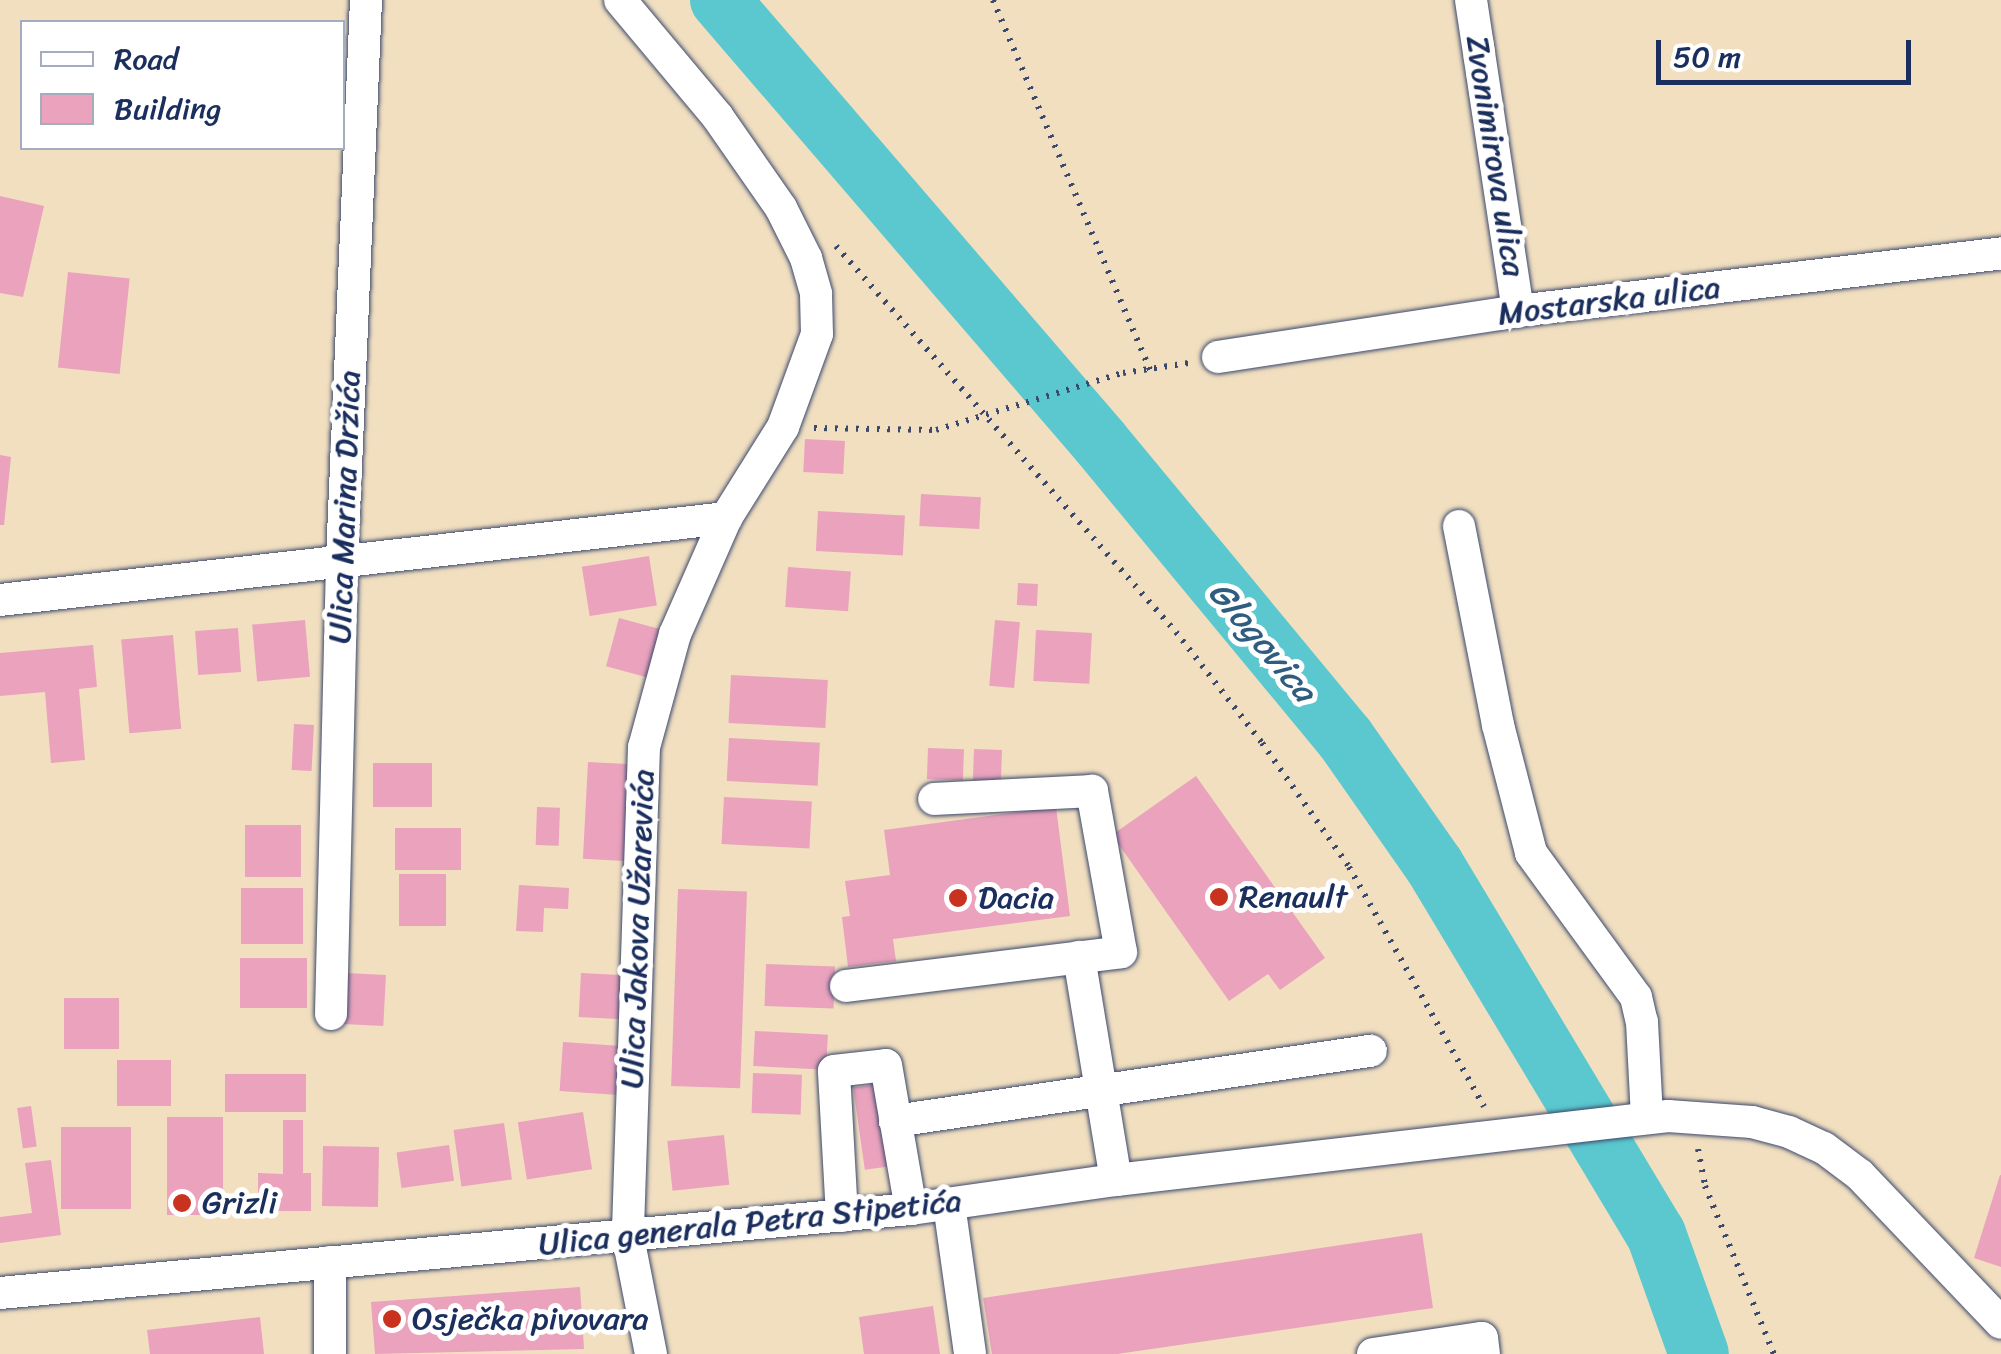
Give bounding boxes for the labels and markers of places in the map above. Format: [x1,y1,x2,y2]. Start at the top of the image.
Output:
place label: Renault [1239,878,1347,916]
place label: Dacia [978,879,1054,917]
marker: Renault [1208,886,1230,908]
marker: Dacia [947,887,969,909]
place label: Grizli [202,1184,277,1222]
marker: Grizli [171,1192,193,1214]
place label: Osječka pivovara [412,1300,649,1338]
marker: Osječka pivovara [381,1308,403,1330]

